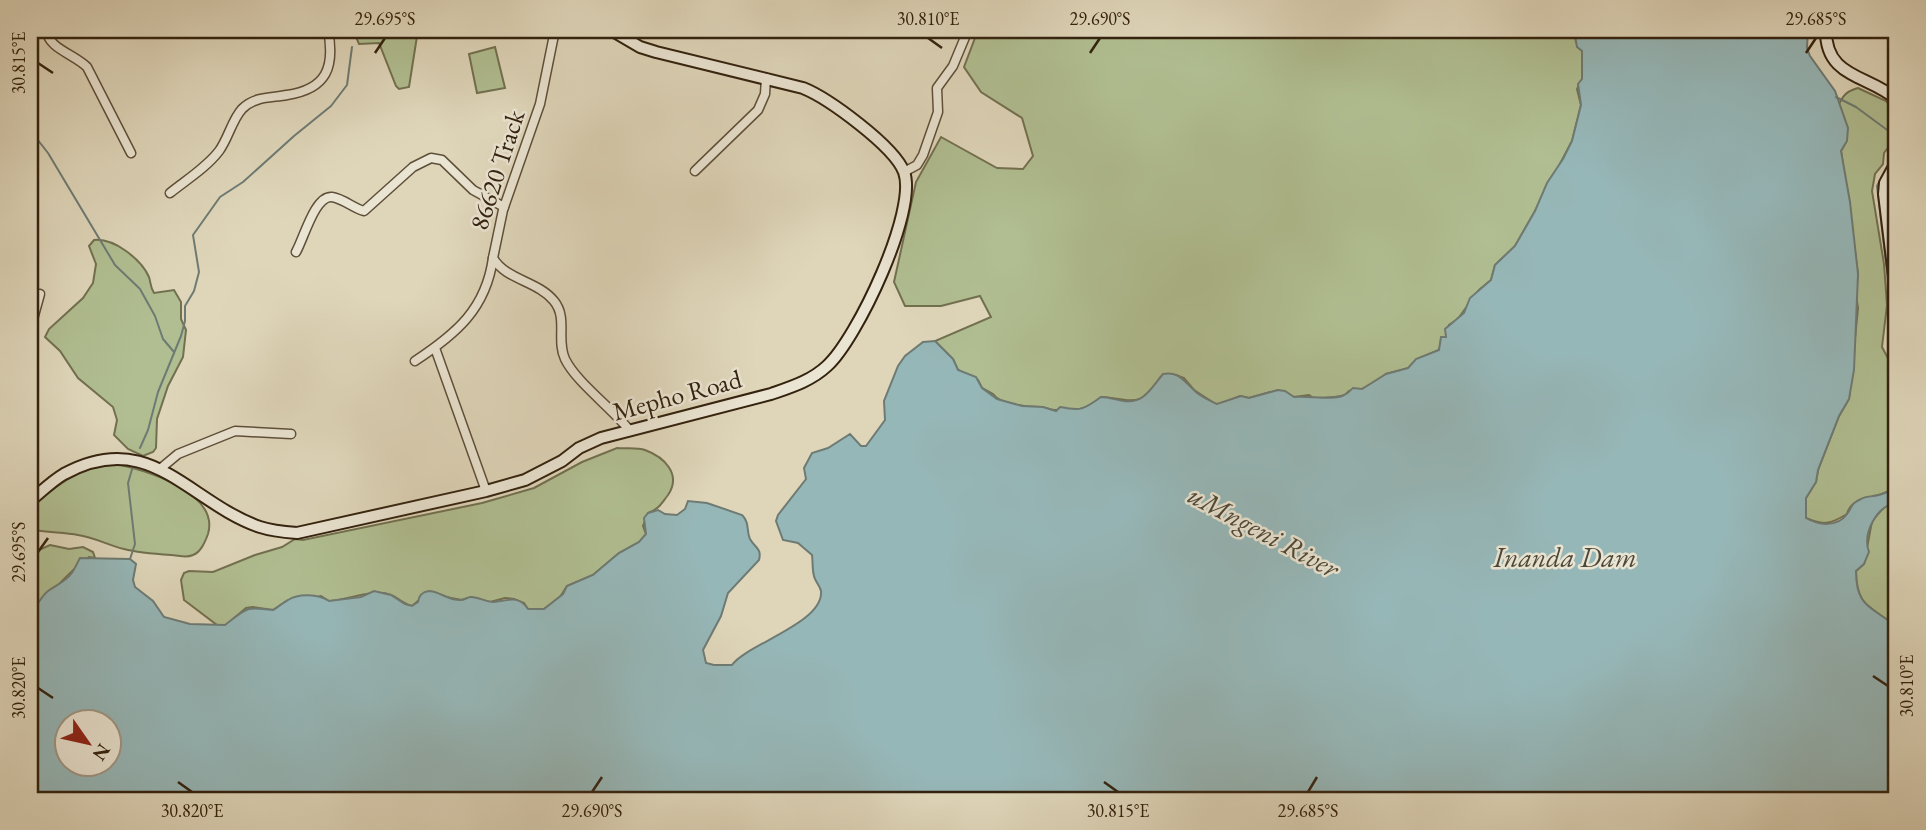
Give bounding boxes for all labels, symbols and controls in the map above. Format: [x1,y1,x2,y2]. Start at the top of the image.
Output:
text: 29.695°S [355,7,415,30]
text: 30.810°E [897,7,959,30]
text: 29.690°S [1070,7,1130,30]
text: 29.685°S [1786,7,1846,30]
text: 30.815°E [7,32,30,94]
street label: 86620 Track [462,105,533,234]
street label: Mepho Road [609,361,746,429]
water label: uMngeni River [1182,476,1347,586]
text: 29.695°S [7,522,30,582]
water label: Inanda Dam [1493,539,1636,575]
text: 30.810°E [1895,655,1918,717]
text: 30.820°E [7,657,30,719]
north arrow [52,708,122,778]
text: N [87,739,116,766]
text: 30.820°E [161,799,223,822]
text: 29.690°S [562,799,622,822]
text: 30.815°E [1087,799,1149,822]
text: 29.685°S [1278,799,1338,822]

